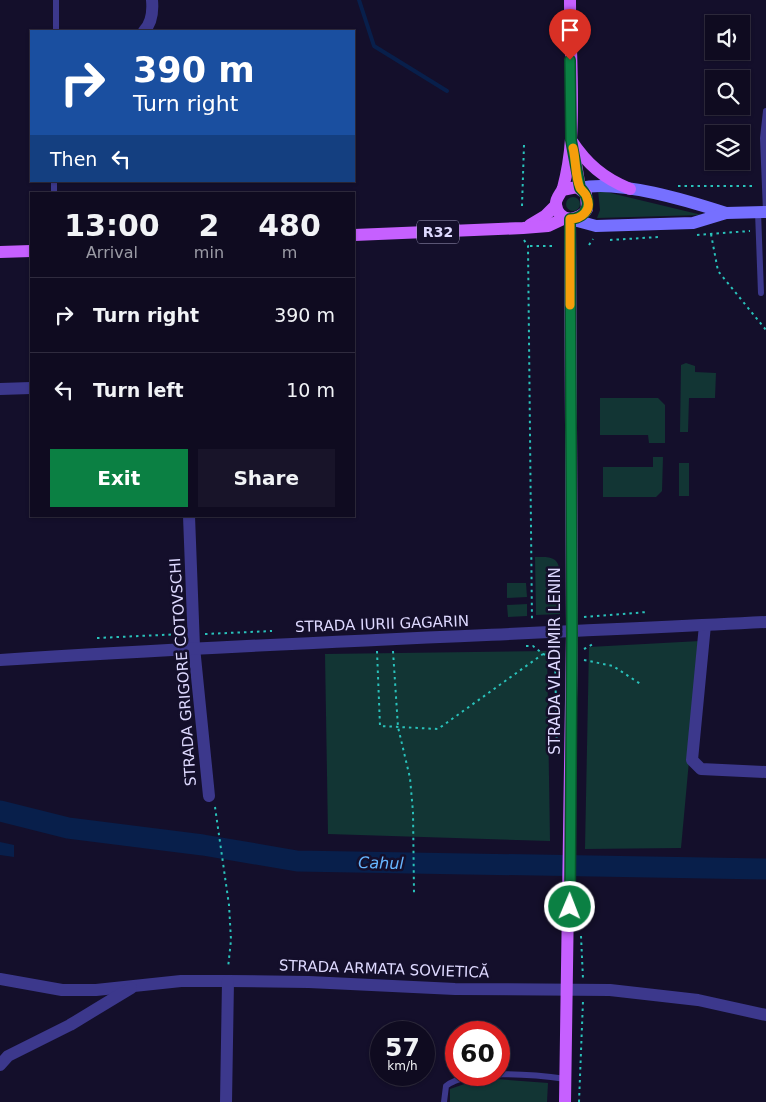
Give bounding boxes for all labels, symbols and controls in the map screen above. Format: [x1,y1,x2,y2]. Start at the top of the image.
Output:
pin [549,9,591,60]
map controls [705,15,750,170]
button: sound [705,15,750,60]
icon: arrive [556,16,584,44]
icon: right [50,50,115,115]
text: 390 m [133,50,255,90]
button: search [705,70,750,115]
text: Turn right [133,91,238,116]
button: layers [705,125,750,170]
icon: left [107,145,135,173]
text: Then [50,148,97,170]
text: 13:00 [64,208,160,243]
text: 2 [198,208,219,243]
text: 480 [258,208,321,243]
road number: R32 [417,220,459,243]
text: Arrival [86,243,138,262]
text: min [194,243,224,262]
text: m [282,243,297,262]
icon: right [50,301,78,329]
text: Turn right [93,304,199,326]
text: 390 m [274,304,335,326]
icon: left [50,376,78,404]
text: Turn left [93,379,184,401]
text: 10 m [286,379,335,401]
button: Exit [50,449,188,507]
button: Share [198,449,335,507]
street label: STRADA GRIGORE COTOVSCHI [166,557,200,787]
street label: STRADA VLADIMIR LENIN [546,567,564,755]
street label: STRADA IURII GAGARIN [295,612,469,636]
water label: Cahul [358,853,405,873]
position arrow [543,880,595,932]
street label: STRADA ARMATA SOVIETICĂ [279,955,490,982]
speed limit sign: 60 [445,1021,510,1086]
text: 57 [385,1033,420,1062]
text: km/h [387,1059,418,1073]

